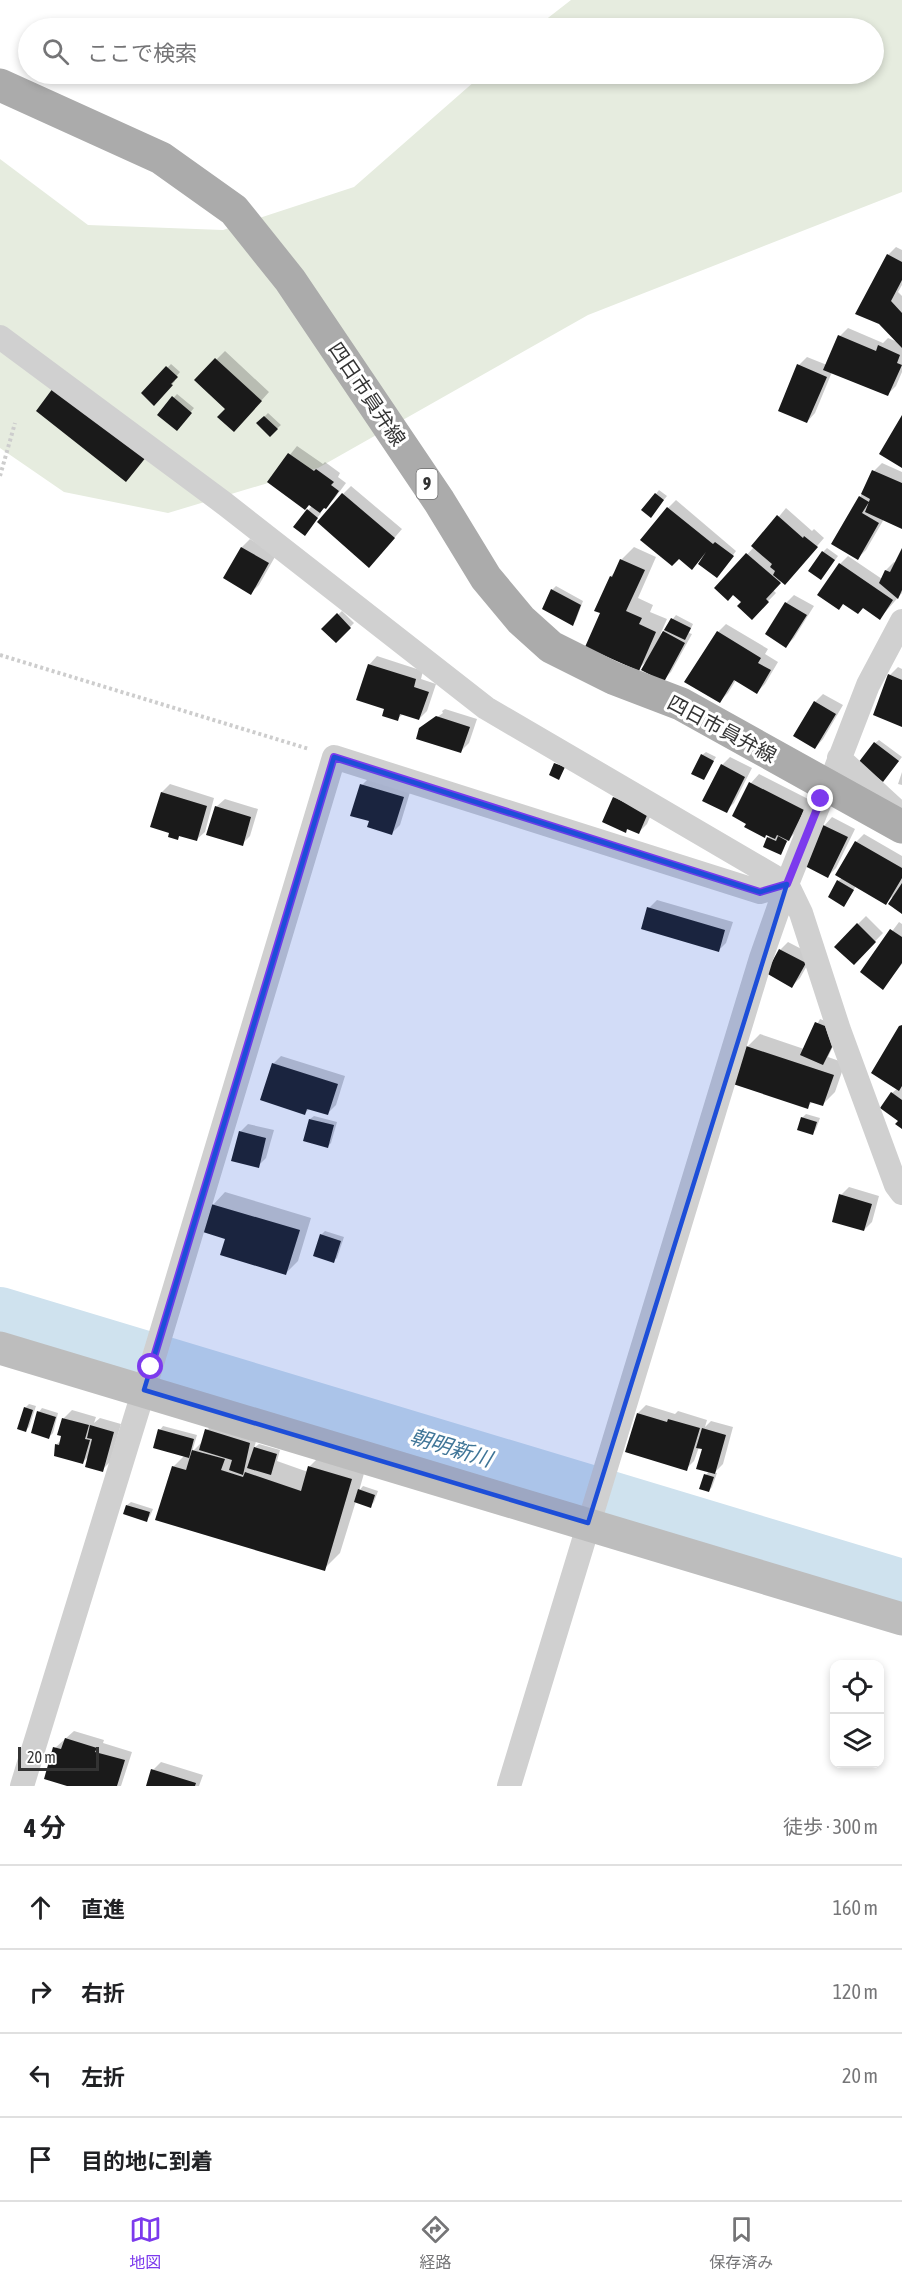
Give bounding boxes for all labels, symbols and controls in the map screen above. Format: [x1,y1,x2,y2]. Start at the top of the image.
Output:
search box [18,18,884,84]
icon: search [39,35,72,68]
text: ここで検索 [87,40,197,66]
street label: 四日市員弁線 [324,338,411,450]
road number: 9 [416,469,438,499]
street label: 四日市員弁線 [664,690,781,767]
route end [807,785,833,811]
route start [137,1353,163,1379]
water label: 朝明新川 [408,1423,497,1471]
map controls [830,1660,884,1768]
button: locate [830,1660,884,1714]
button: layers [830,1714,884,1768]
scale bar [18,1744,99,1772]
text: 20 m [27,1748,56,1766]
text: 4 分 [24,1813,66,1843]
text: 徒歩 · 300 m [783,1815,878,1838]
icon: ahead [24,1891,57,1924]
text: 直進 [81,1896,125,1922]
text: 160 m [833,1896,878,1919]
icon: right [24,1975,57,2008]
text: 右折 [81,1980,125,2006]
text: 120 m [833,1980,878,2003]
icon: left [24,2059,57,2092]
text: 左折 [81,2064,125,2090]
text: 20 m [842,2064,878,2087]
icon: arrive [24,2143,57,2176]
text: 目的地に到着 [81,2148,213,2174]
tab: 地図 [129,2213,162,2273]
tab: 経路 [419,2213,452,2273]
tab: 保存済み [709,2213,773,2273]

